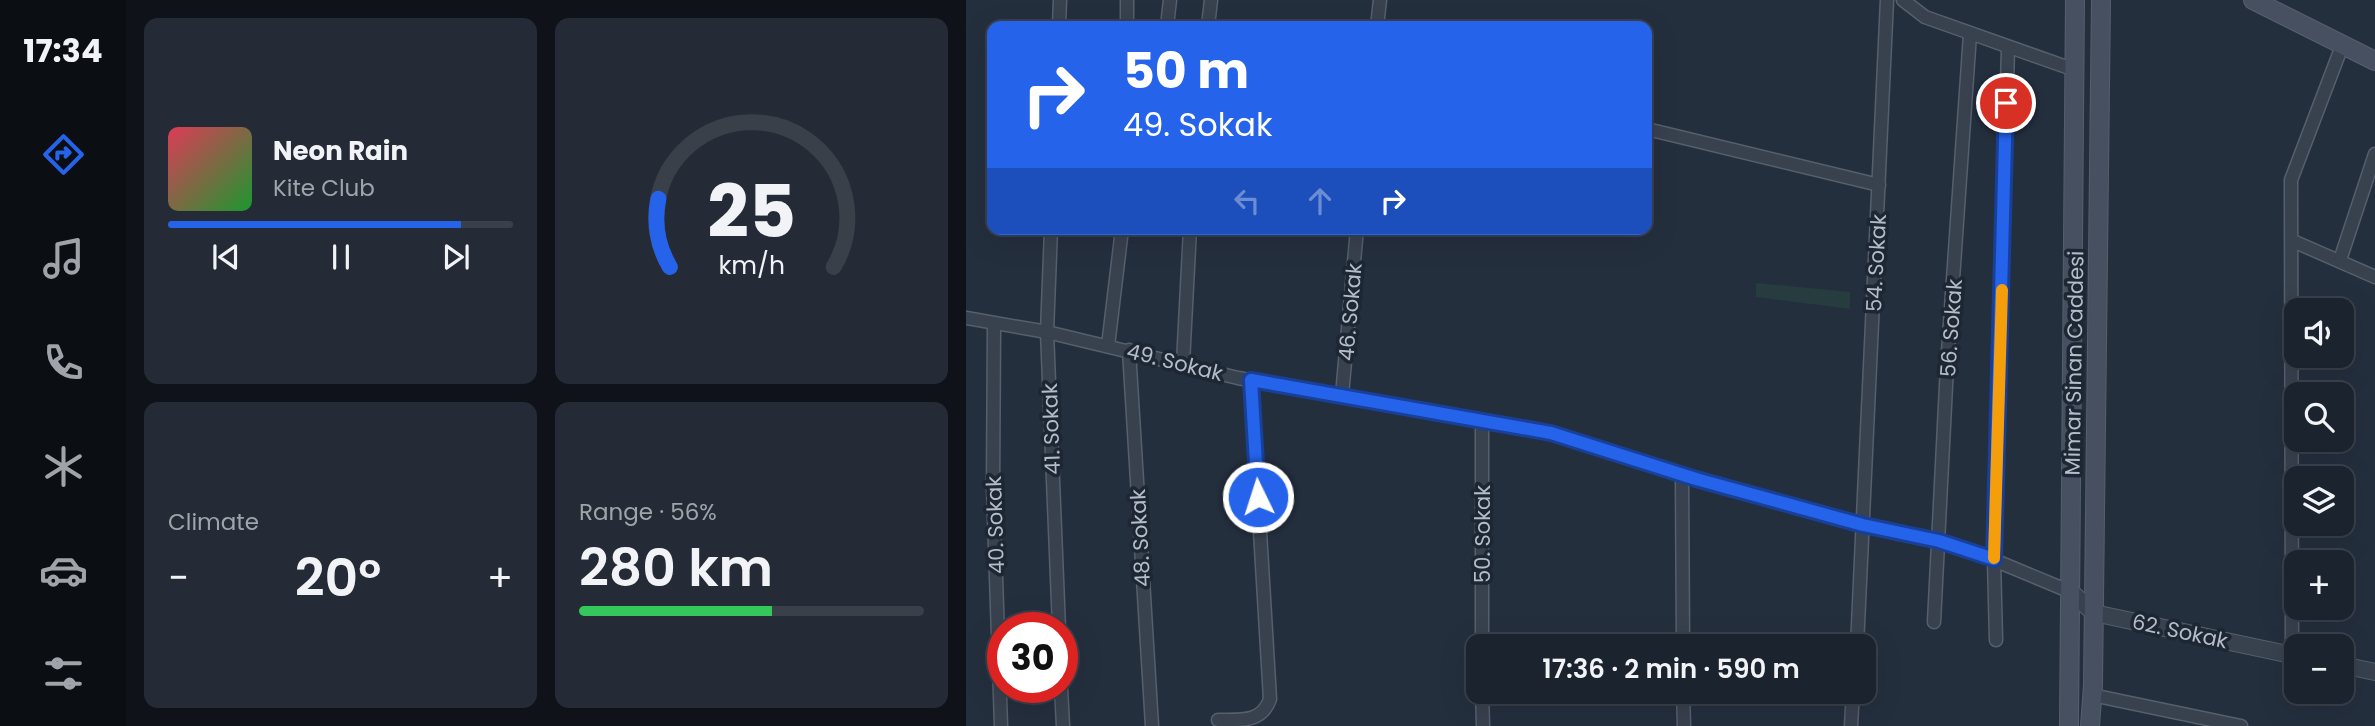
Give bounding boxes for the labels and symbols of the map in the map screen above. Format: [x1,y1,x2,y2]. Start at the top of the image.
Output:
pin [1976,73,2036,133]
street label: 54. Sokak [1859,213,1893,313]
street label: Mimar Sinan Caddesi [2058,250,2090,476]
street label: 46. Sokak [1331,262,1369,362]
street label: 56. Sokak [1933,278,1969,378]
street label: 49. Sokak [1124,336,1226,388]
street label: 41. Sokak [1035,383,1067,475]
position arrow [1221,460,1295,534]
street label: 40. Sokak [979,475,1011,574]
street label: 50. Sokak [1468,485,1497,583]
street label: 48. Sokak [1123,488,1157,588]
street label: 62. Sokak [2130,607,2231,655]
speed limit sign: 30 [987,612,1078,703]

